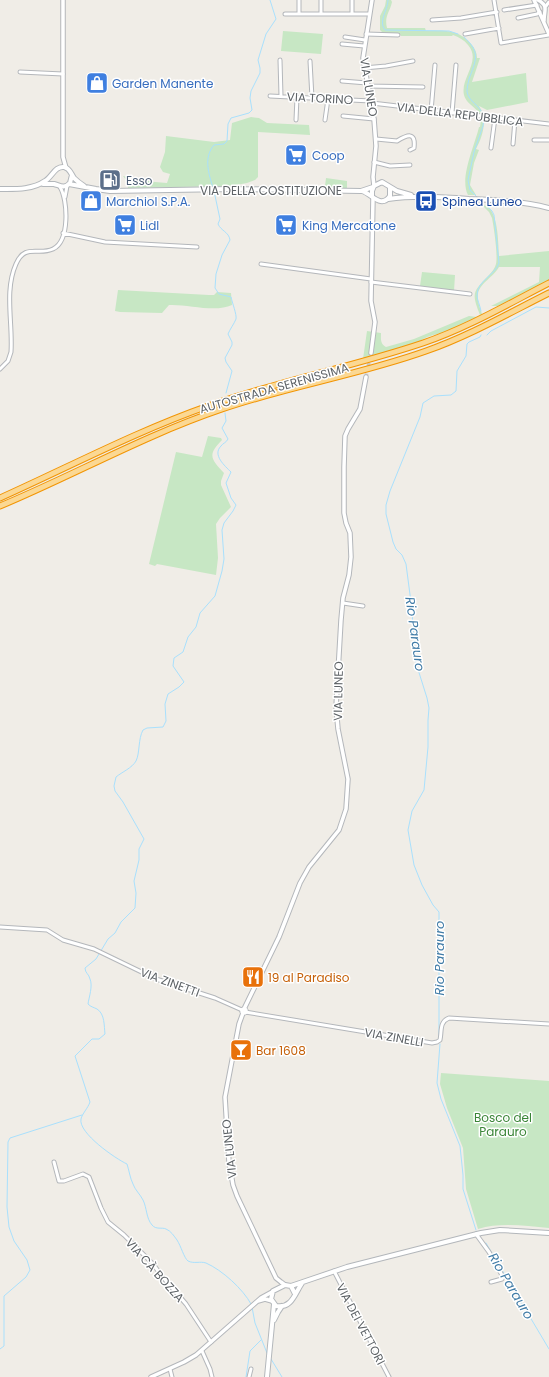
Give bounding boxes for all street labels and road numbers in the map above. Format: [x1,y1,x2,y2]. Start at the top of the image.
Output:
street label: VIA LUNEO [356,56,382,118]
street label: VIA TORINO [286,88,354,108]
street label: VIA DELLA REPUBBLICA [396,98,524,130]
street label: VIA DELLA COSTITUZIONE [200,182,342,199]
street label: AUTOSTRADA SERENISSIMA [197,359,351,417]
street label: VIA LUNEO [329,661,347,721]
street label: VIA ZINETTI [138,963,202,1001]
street label: VIA ZINELLI [363,1023,425,1051]
street label: VIA LUNEO [217,1118,241,1180]
street label: VIA CÀ BOZZA [122,1234,188,1306]
street label: VIA DEI VETTORI [332,1280,390,1368]

